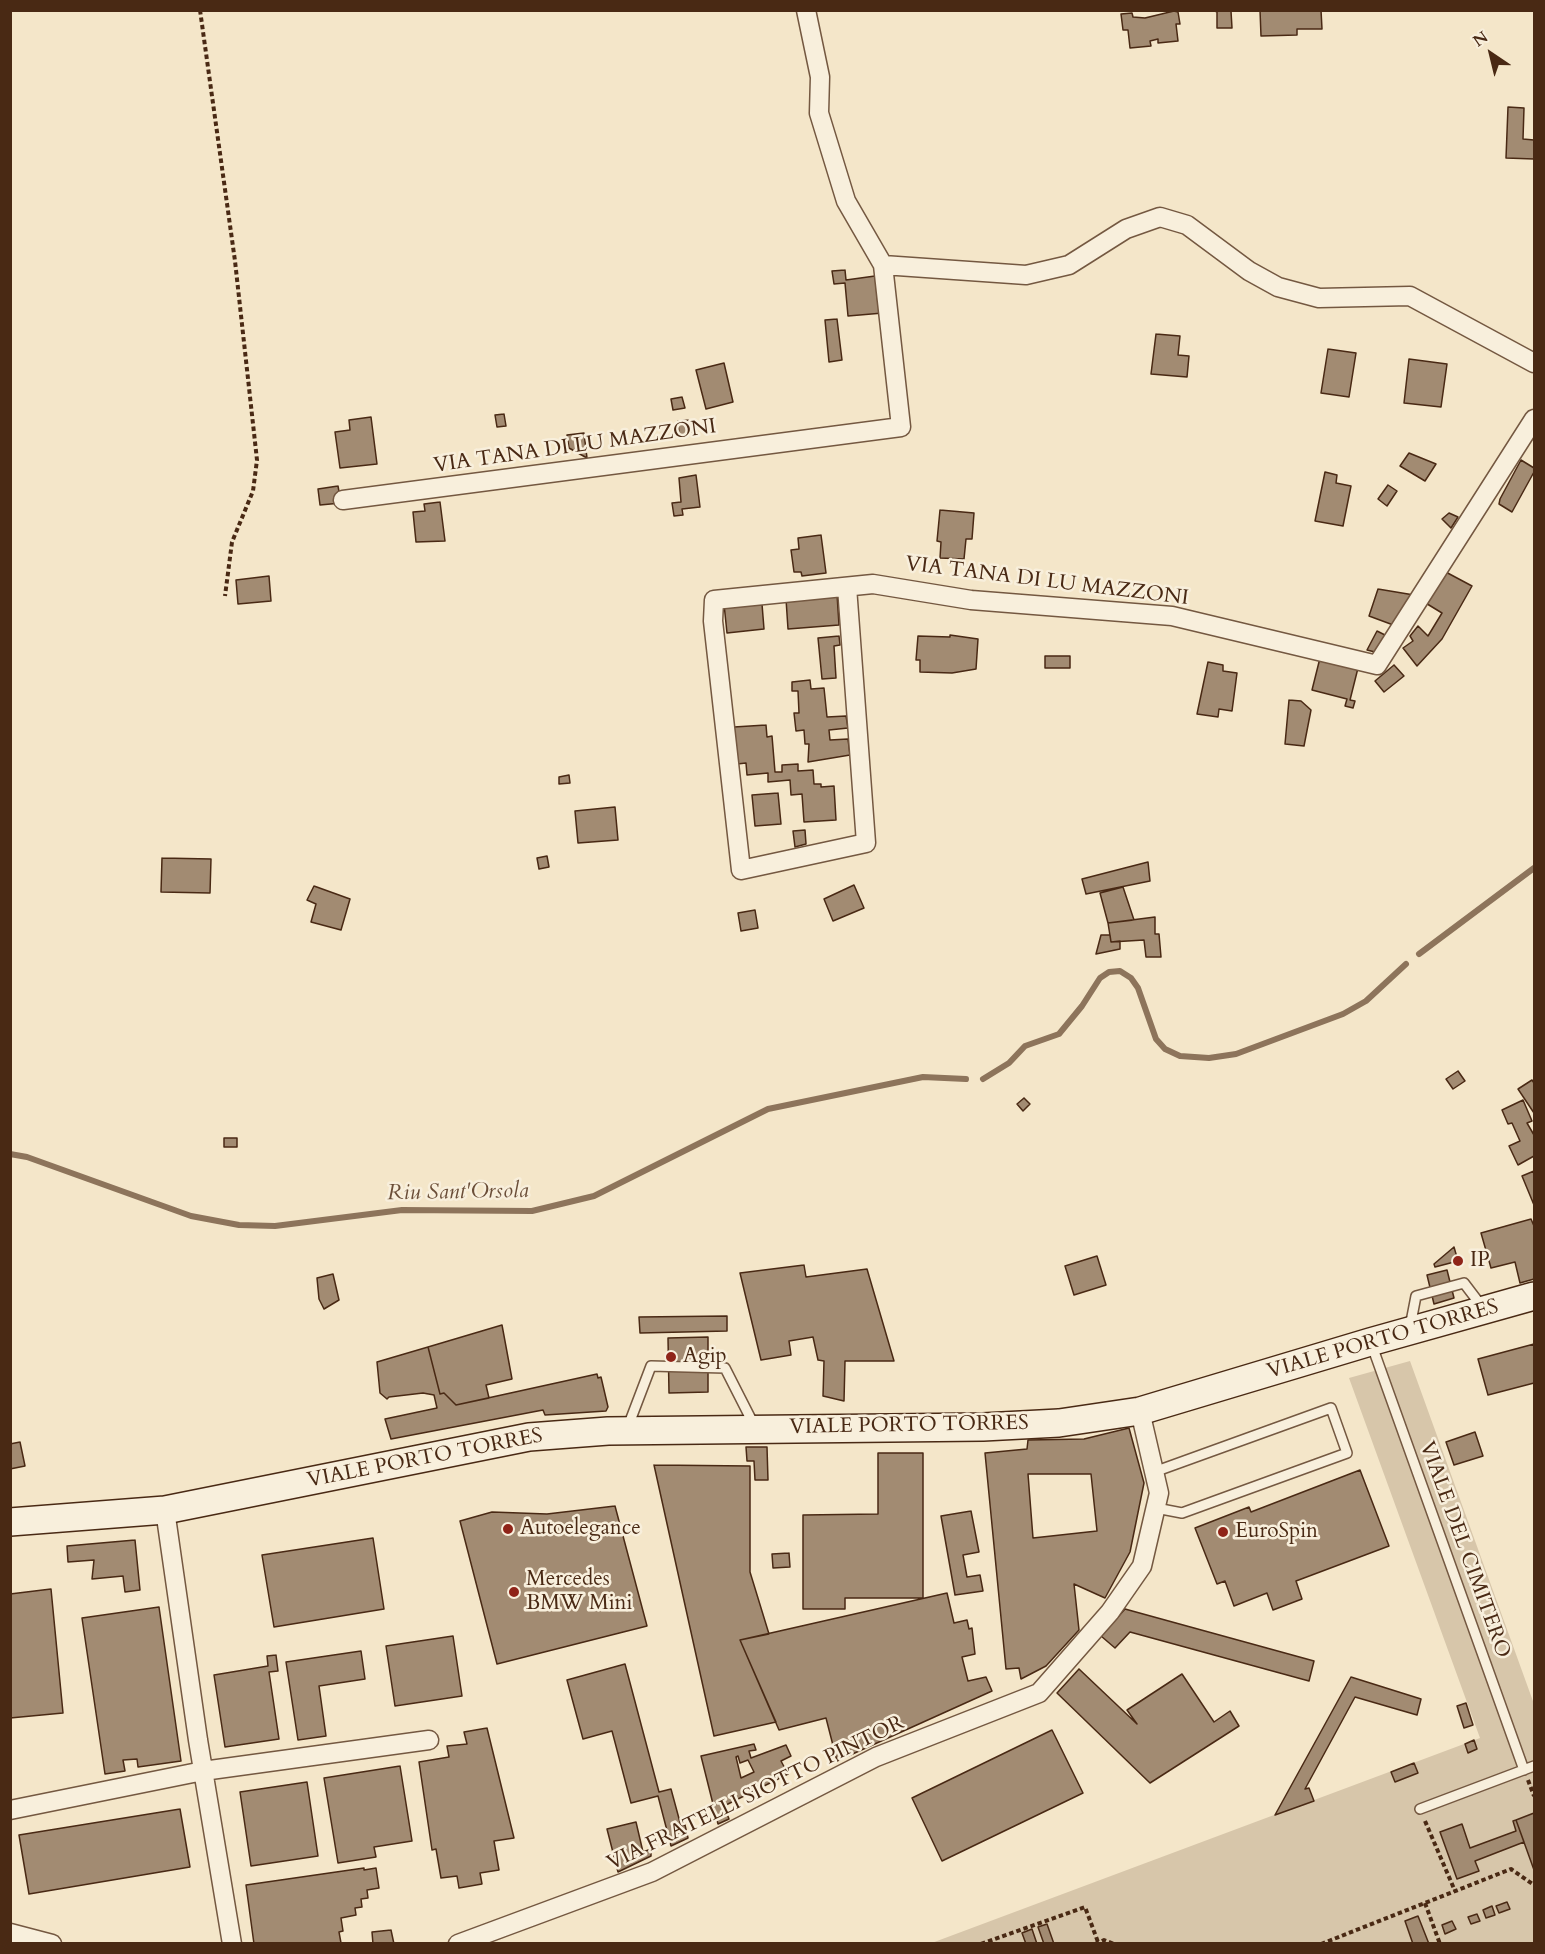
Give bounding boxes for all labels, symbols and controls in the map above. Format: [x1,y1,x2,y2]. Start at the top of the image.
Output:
north arrow [1461,24,1521,84]
text: N [1469,26,1493,52]
street label: VIA TANA DI LU MAZZONI [432,415,718,479]
street label: VIA TANA DI LU MAZZONI [904,552,1190,612]
water label: Riu Sant'Orsola [387,1179,529,1207]
place label: IP [1470,1248,1490,1274]
marker: IP [1451,1254,1465,1268]
street label: VIALE PORTO TORRES [1265,1295,1501,1385]
place label: Agip [683,1344,727,1370]
marker: Agip [664,1350,678,1364]
street label: VIALE PORTO TORRES [789,1411,1029,1441]
street label: VIALE PORTO TORRES [305,1424,545,1494]
street label: VIALE DEL CIMITERO [1413,1438,1515,1662]
place label: Autoelegance [520,1516,641,1542]
place label: EuroSpin [1235,1519,1318,1545]
marker: Autoelegance [501,1522,515,1536]
marker: EuroSpin [1216,1525,1230,1539]
place label: Mercedes BMW Mini [526,1567,632,1617]
marker: Mercedes BMW Mini [507,1585,521,1599]
street label: VIA FRATELLI SIOTTO PINTOR [603,1711,909,1877]

